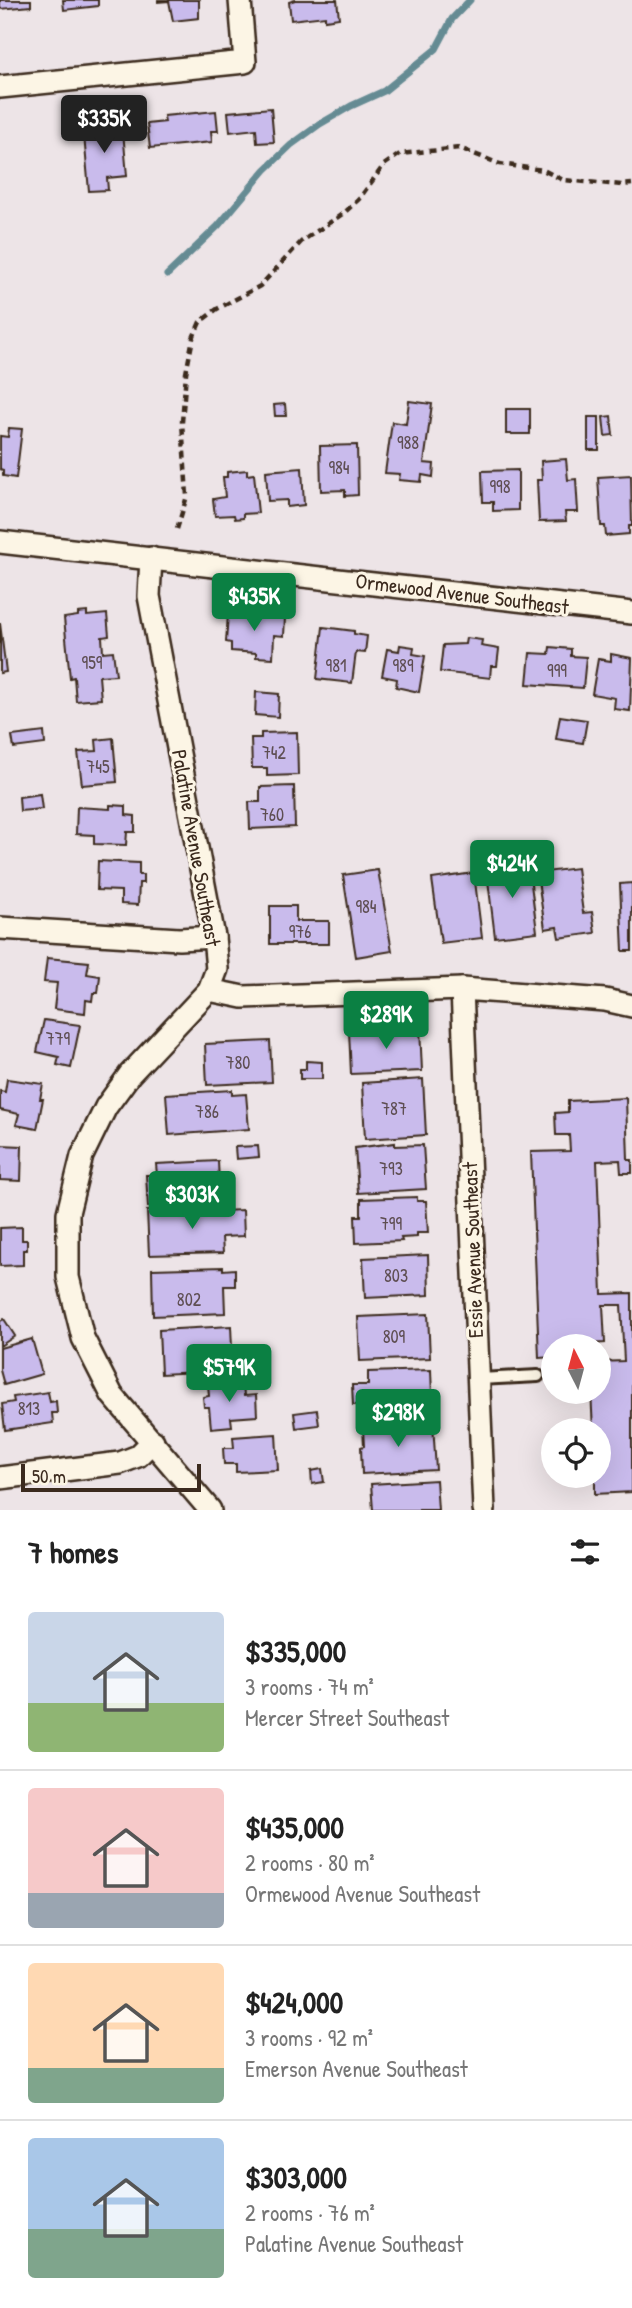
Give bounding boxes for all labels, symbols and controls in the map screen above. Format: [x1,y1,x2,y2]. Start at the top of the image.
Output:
pin: $335K [55,96,153,155]
text: $335K [77,102,131,133]
house number: 988 [397,430,419,455]
house number: 984 [328,455,350,480]
house number: 998 [489,474,511,499]
street label: Ormewood Avenue Southeast [354,566,571,621]
pin: $435K [205,574,303,633]
text: $435K [228,580,280,611]
house number: 959 [82,650,103,675]
house number: 981 [326,653,346,678]
house number: 989 [392,653,414,678]
house number: 999 [547,658,567,683]
house number: 742 [262,740,287,765]
street label: Palatine Avenue Southeast [165,747,228,949]
house number: 745 [86,754,110,779]
house number: 760 [260,802,284,827]
pin: $424K [463,841,561,900]
text: $424K [486,847,538,878]
house number: 984 [355,894,377,919]
house number: 976 [289,919,311,944]
pin: $289K [337,992,435,1051]
text: $289K [360,998,412,1029]
house number: 779 [46,1026,71,1051]
house number: 780 [226,1050,250,1075]
house number: 787 [381,1096,407,1121]
house number: 786 [195,1099,219,1124]
house number: 793 [379,1156,403,1181]
street label: Essie Avenue Southeast [455,1161,490,1338]
pin: $303K [143,1172,241,1231]
text: $303K [165,1178,219,1209]
house number: 799 [380,1211,402,1236]
house number: 803 [384,1263,408,1288]
house number: 802 [177,1287,202,1312]
house number: 809 [383,1324,406,1349]
north arrow [541,1334,611,1404]
map controls [541,1334,611,1488]
pin: $579K [180,1344,278,1404]
text: $579K [202,1351,256,1382]
pin: $298K [349,1390,447,1449]
house number: 813 [18,1396,40,1421]
text: $298K [372,1396,424,1427]
button: locate [541,1418,611,1488]
scale bar [21,1461,201,1493]
text: 50 m [32,1463,66,1489]
text: 7 homes [28,1532,118,1572]
icon: filters [566,1533,604,1571]
text: $335,000 [245,1631,346,1671]
icon: home [84,1640,168,1724]
text: 3 rooms · 74 m² [245,1671,374,1702]
text: Mercer Street Southeast [245,1702,449,1733]
text: $435,000 [245,1807,344,1847]
icon: home [84,1816,168,1900]
text: 2 rooms · 80 m² [245,1847,375,1878]
text: Ormewood Avenue Southeast [245,1878,480,1909]
text: $424,000 [245,1982,343,2022]
icon: home [84,1991,168,2075]
text: 3 rooms · 92 m² [245,2022,373,2053]
text: Emerson Avenue Southeast [245,2053,468,2084]
text: $303,000 [245,2157,347,2197]
icon: home [84,2166,168,2250]
text: 2 rooms · 76 m² [245,2197,375,2228]
text: Palatine Avenue Southeast [245,2228,463,2259]

